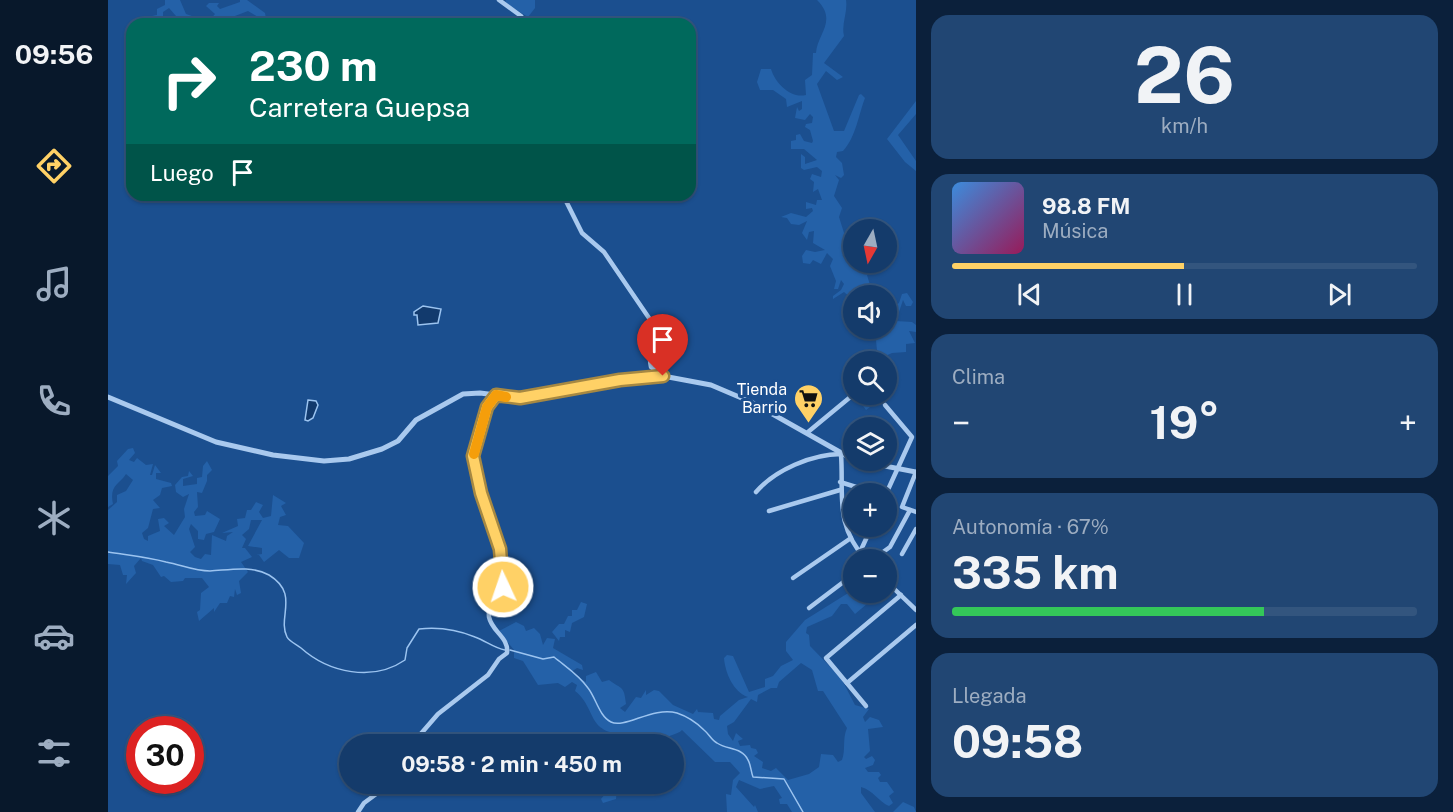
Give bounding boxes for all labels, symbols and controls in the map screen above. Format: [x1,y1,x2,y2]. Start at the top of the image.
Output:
text: 26 [1134,29,1235,121]
text: 09:56 [15,38,93,70]
text: 230 m [249,41,378,90]
icon: right [150,42,228,120]
text: Carretera Guepsa [249,91,470,123]
text: km/h [1161,114,1208,138]
icon: directions [33,145,75,187]
icon: arrive [226,156,259,189]
text: Luego [150,160,214,186]
text: 98.8 FM [1042,193,1131,219]
north arrow [843,219,897,273]
map controls [843,219,897,603]
text: Música [1042,219,1108,243]
icon: music [33,263,75,305]
icon: previous [1013,278,1046,311]
icon: pause [1168,278,1201,311]
icon: next [1323,278,1356,311]
button: sound [843,285,897,339]
pin [637,314,688,376]
icon: arrive [646,323,679,356]
button: search [843,351,897,405]
text: Clima [952,365,1005,389]
icon: phone [33,380,75,422]
place label: Tienda Barrio [737,380,787,417]
supermarket icon: Tienda Barrio [792,382,824,424]
text: 19° [1149,396,1220,449]
text: − [952,404,970,442]
text: + [1399,404,1417,442]
button: layers [843,417,897,471]
button: + [843,483,897,537]
icon: climate [33,497,75,539]
text: Autonomía · 67% [952,515,1109,539]
text: 335 km [952,546,1119,599]
button: − [843,549,897,603]
position arrow [471,555,535,619]
icon: car [33,615,75,657]
text: Llegada [952,684,1027,708]
text: 09:58 [952,715,1083,768]
speed limit sign: 30 [126,716,204,794]
icon: filters [33,732,75,774]
text: 09:58 · 2 min · 450 m [401,751,622,777]

